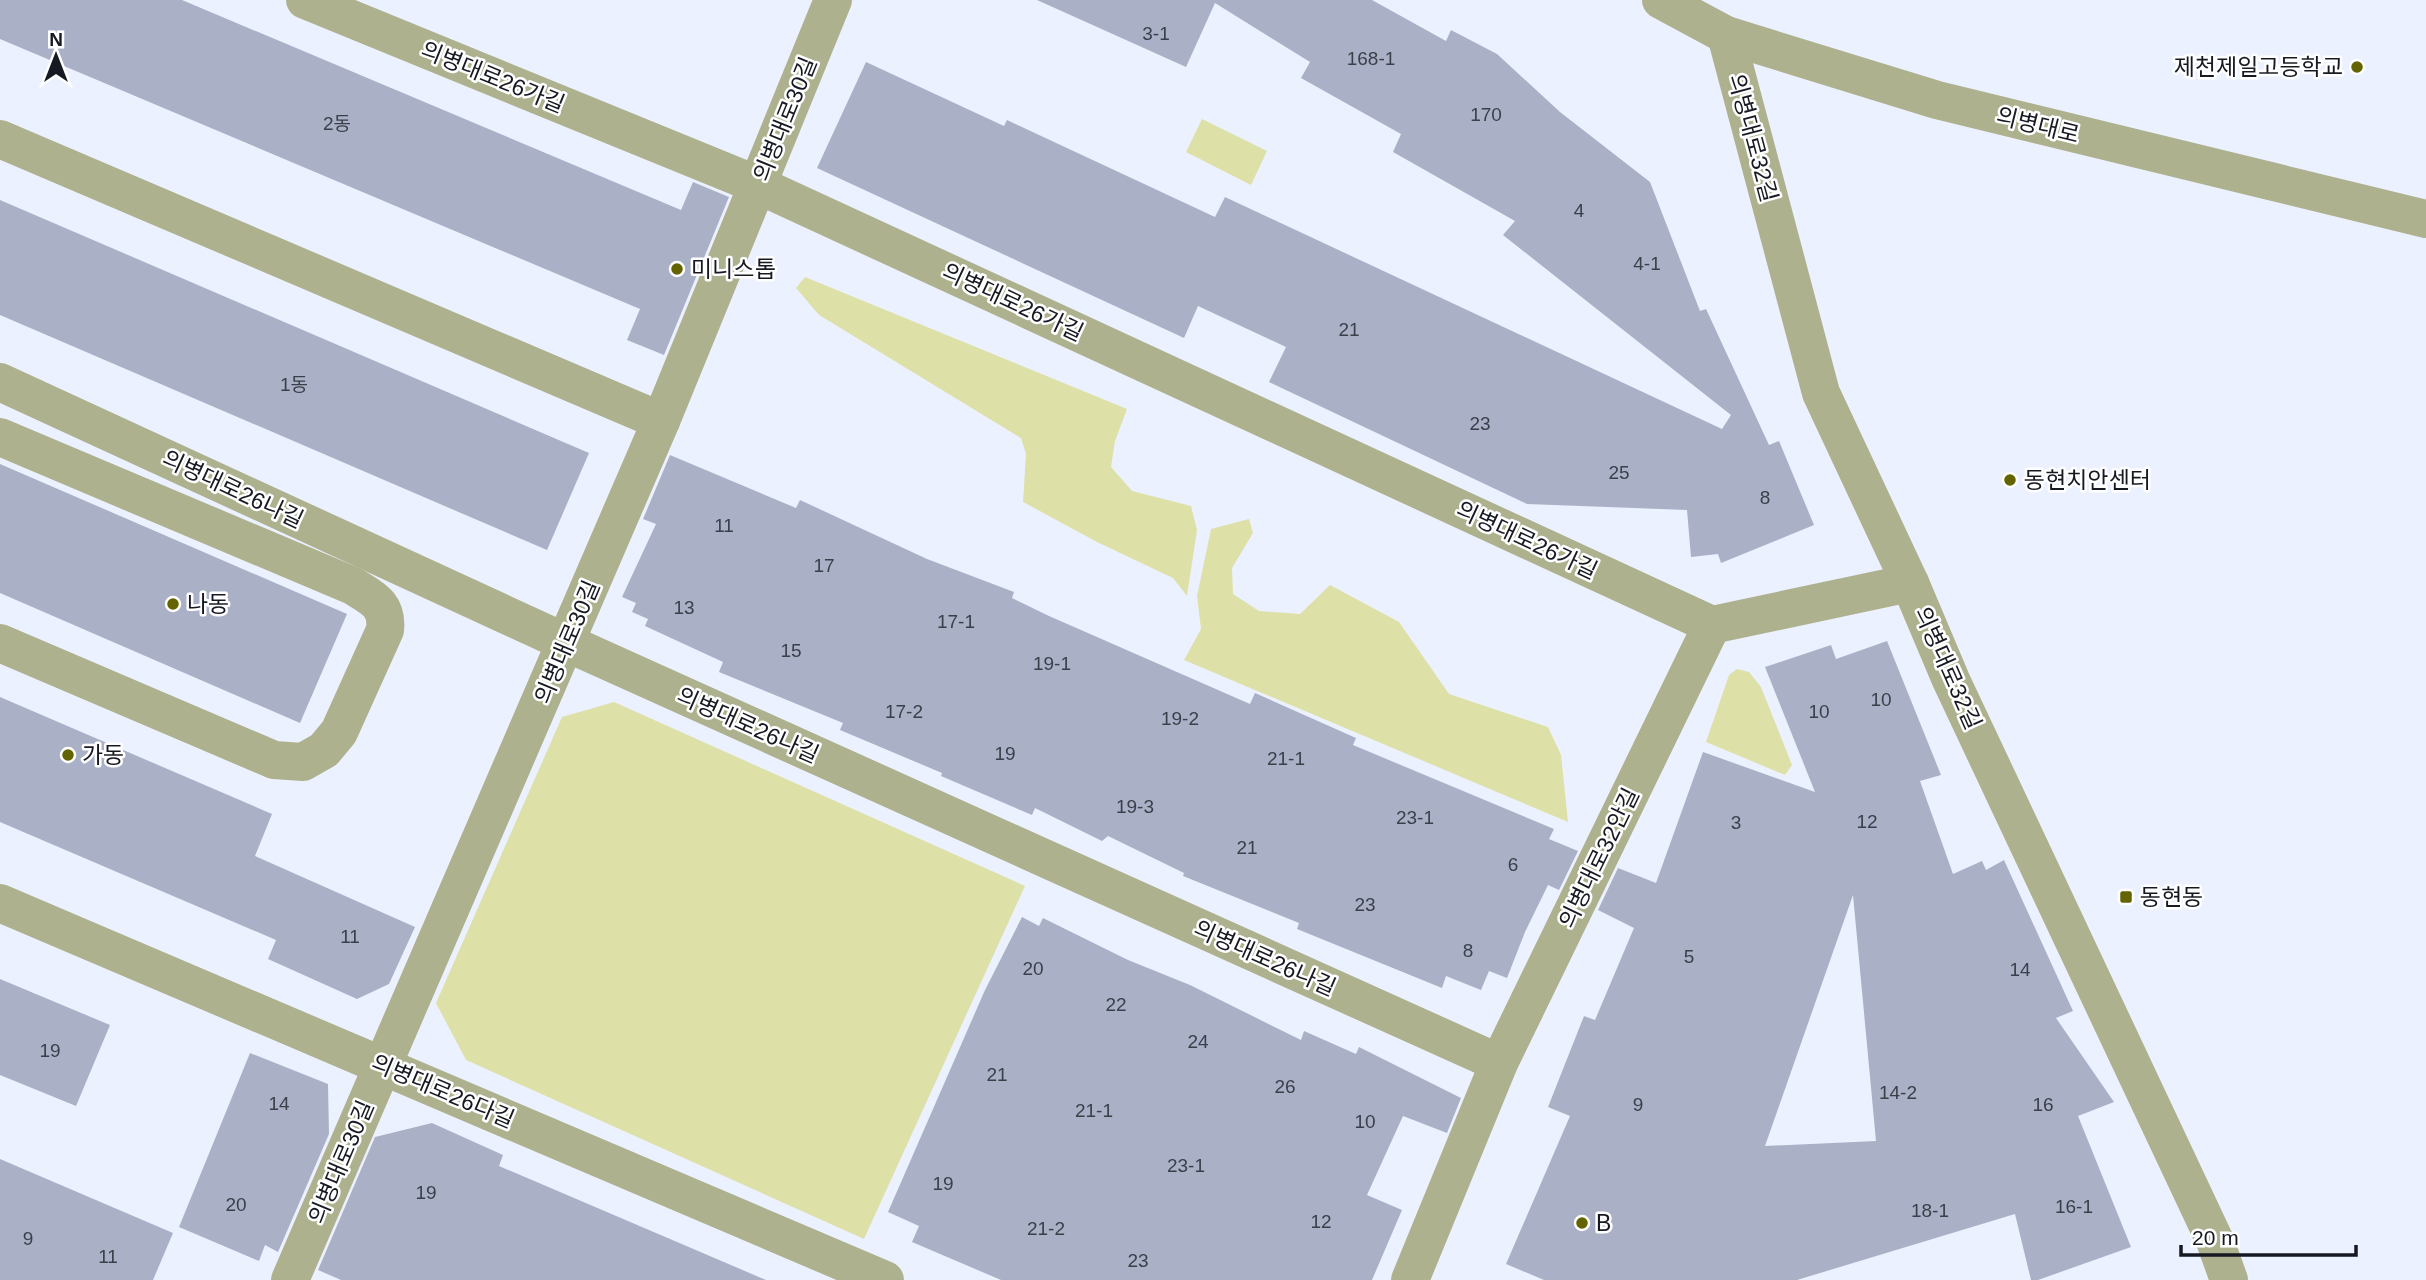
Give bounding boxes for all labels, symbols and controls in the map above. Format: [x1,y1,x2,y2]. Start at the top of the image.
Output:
north arrow [21,21,91,91]
house number: 3-1 [1142,23,1170,44]
text: N [49,29,63,50]
street label: 의병대로26가길 [417,36,569,118]
house number: 168-1 [1347,48,1395,69]
street label: 의병대로30길 [748,53,822,185]
place label: 제천제일고등학교 [2174,54,2343,80]
marker: 제천제일고등학교 [2349,59,2365,75]
street label: 의병대로32길 [1723,71,1783,205]
street label: 의병대로 [1994,102,2082,148]
house number: 170 [1470,104,1502,125]
house number: 2동 [323,113,351,134]
house number: 4 [1574,200,1585,221]
house number: 4-1 [1633,253,1661,274]
place label: 미니스톱 [691,256,776,282]
street label: 의병대로26가길 [938,258,1088,346]
marker: 미니스톱 [669,261,685,277]
house number: 21 [1338,319,1360,340]
house number: 1동 [280,374,308,395]
house number: 23 [1469,413,1491,434]
street label: 의병대로26나길 [158,445,308,533]
house number: 25 [1608,462,1630,483]
place label: 동현치안센터 [2024,467,2151,493]
marker: 동현치안센터 [2002,472,2018,488]
house number: 8 [1760,487,1770,508]
street label: 의병대로26가길 [1452,496,1602,584]
house number: 11 [714,515,734,536]
house number: 17 [813,555,835,576]
street label: 의병대로30길 [529,576,605,708]
place label: 나동 [187,591,229,617]
marker: 나동 [165,596,181,612]
house number: 13 [673,597,695,618]
street label: 의병대로32길 [1909,603,1987,733]
house number: 17-1 [937,611,975,632]
house number: 15 [780,640,802,661]
house number: 19-1 [1033,653,1071,674]
street label: 의병대로26나길 [673,682,823,768]
house number: 10 [1870,689,1892,710]
house number: 17-2 [885,701,923,722]
house number: 10 [1808,701,1830,722]
house number: 19-2 [1161,708,1199,729]
place label: 가동 [82,742,124,768]
house number: 19 [994,743,1016,764]
marker: 가동 [60,747,76,763]
house number: 21-1 [1267,748,1305,769]
street label: 의병대로32안길 [1554,784,1644,932]
house number: 19-3 [1116,796,1154,817]
house number: 23-1 [1396,807,1434,828]
house number: 12 [1856,811,1878,832]
house number: 3 [1731,812,1741,833]
house number: 21 [1236,837,1258,858]
house number: 6 [1508,854,1518,875]
place label: 동현동 [2140,884,2203,910]
marker: 동현동 [2118,889,2134,905]
house number: 23 [1354,894,1376,915]
street label: 의병대로26나길 [1190,915,1340,1001]
house number: 11 [340,926,360,947]
house number: 8 [1463,940,1473,961]
house number: 5 [1684,946,1694,967]
house number: 20 [1022,958,1044,979]
house number: 14 [2009,959,2031,980]
house number: 22 [1105,994,1127,1015]
house number: 24 [1187,1031,1209,1052]
house number: 19 [39,1040,61,1061]
street label: 의병대로26다길 [368,1049,518,1133]
house number: 21 [986,1064,1008,1085]
house number: 26 [1274,1076,1296,1097]
house number: 14-2 [1879,1082,1917,1103]
house number: 14 [268,1093,290,1114]
house number: 9 [1633,1094,1643,1115]
house number: 16 [2032,1094,2054,1115]
street label: 의병대로30길 [303,1096,379,1228]
house number: 21-1 [1075,1100,1113,1121]
house number: 10 [1354,1111,1376,1132]
house number: 23-1 [1167,1155,1205,1176]
house number: 19 [932,1173,954,1194]
house number: 19 [415,1182,437,1203]
house number: 20 [225,1194,247,1215]
house number: 16-1 [2055,1196,2093,1217]
house number: 18-1 [1911,1200,1949,1221]
place label: B [1596,1210,1611,1236]
house number: 12 [1310,1211,1332,1232]
scale bar [2181,1214,2356,1258]
marker: B [1574,1215,1590,1231]
house number: 21-2 [1027,1218,1065,1239]
text: 20 m [2192,1226,2239,1249]
house number: 9 [23,1228,33,1249]
house number: 11 [98,1246,118,1267]
house number: 23 [1127,1250,1149,1271]

